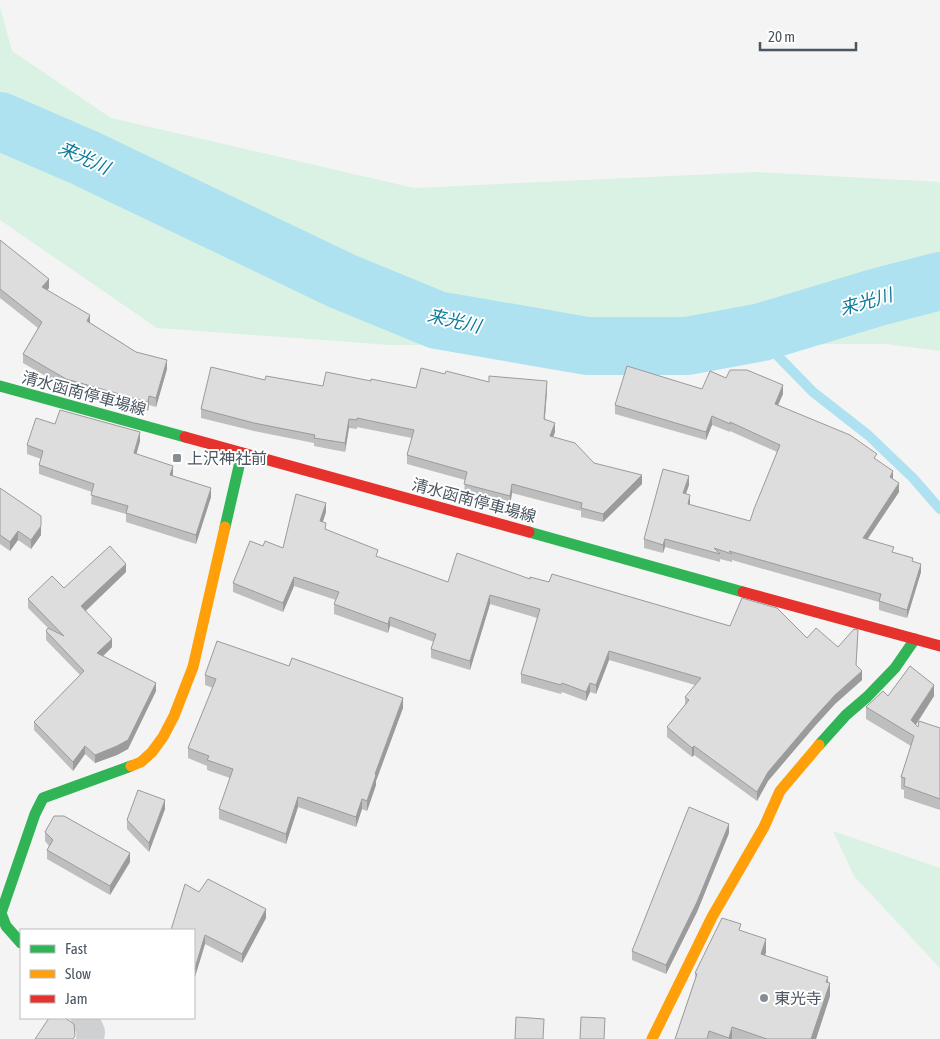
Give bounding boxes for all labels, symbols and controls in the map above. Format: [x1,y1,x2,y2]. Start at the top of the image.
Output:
scale bar [760,20,856,52]
text: 20 m [768,28,795,45]
water label: 来光川 [55,137,115,179]
water label: 来光川 [837,283,897,319]
water label: 来光川 [425,304,485,337]
street label: 清水函南停車場線 [20,368,148,418]
place label: 上沢神社前 [187,449,267,467]
marker: 上沢神社前 [171,452,183,464]
street label: 清水函南停車場線 [410,475,538,525]
legend [20,929,195,1019]
text: Fast [65,940,87,957]
text: Slow [65,965,91,982]
place label: 東光寺 [774,989,822,1007]
text: Jam [65,990,88,1007]
marker: 東光寺 [758,992,770,1004]

